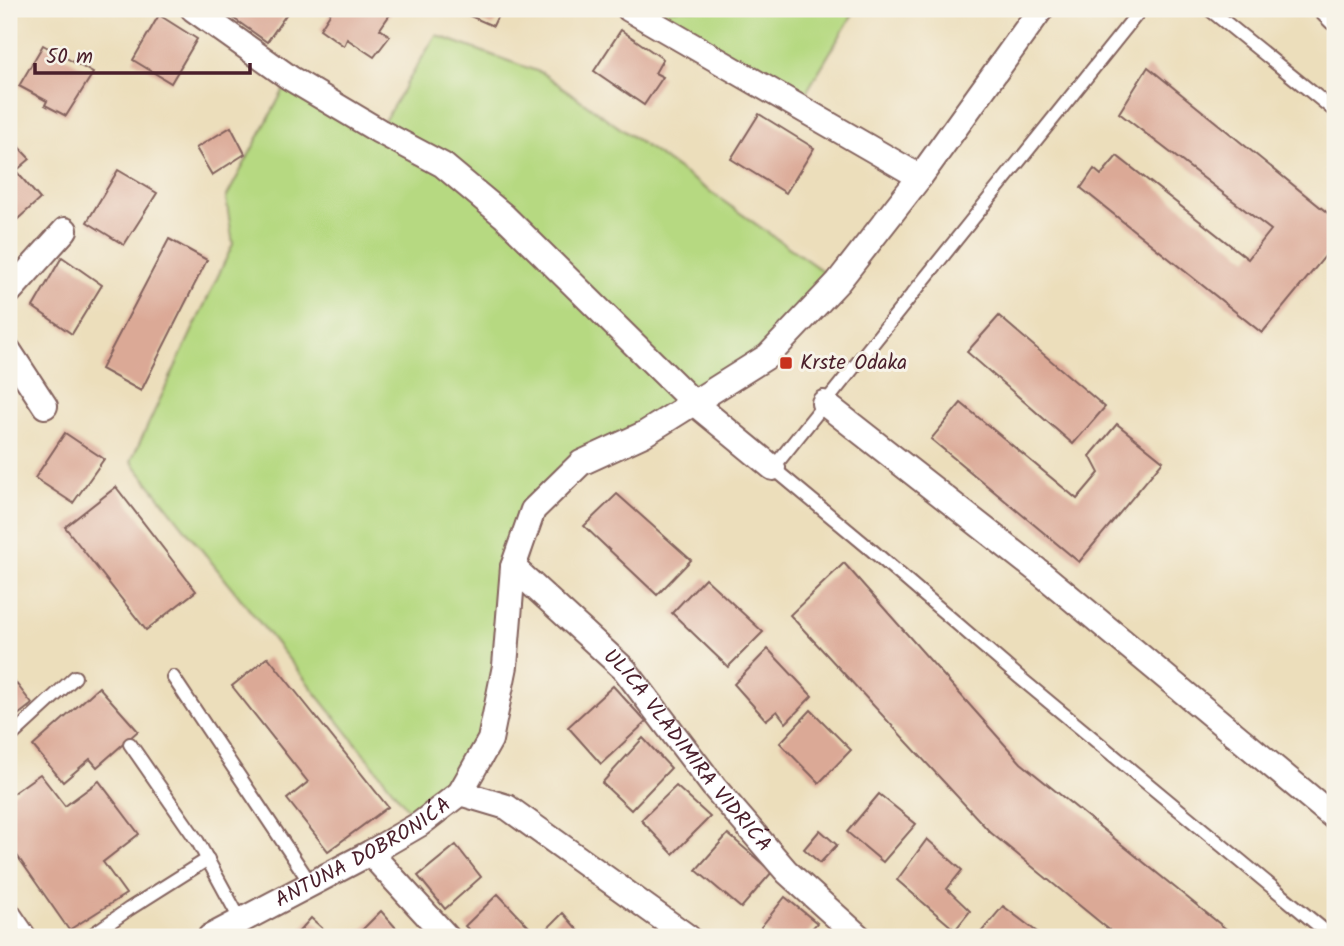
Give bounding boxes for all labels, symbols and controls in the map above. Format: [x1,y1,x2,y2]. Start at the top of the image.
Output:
scale bar [35,32,250,76]
text: 50 m [46,41,93,74]
place label: Krste Odaka [800,347,907,380]
marker: Krste Odaka [778,355,794,371]
street label: ULICA VLADIMIRA VIDRIĆA [595,641,780,860]
street label: ANTUNA DOBRONIĆA [269,789,459,917]

